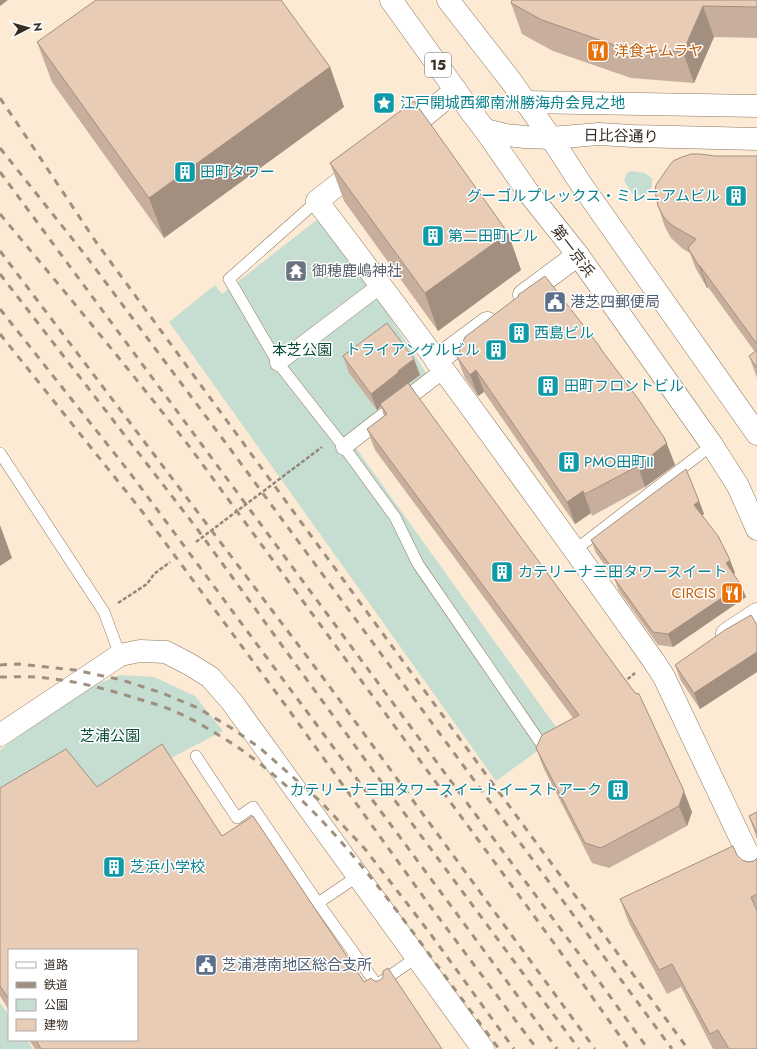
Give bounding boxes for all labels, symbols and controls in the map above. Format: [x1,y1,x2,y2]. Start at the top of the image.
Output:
north arrow [8,8,48,48]
text: N [30,22,46,32]
restaurant icon: 洋食キムラヤ [585,38,611,64]
place label: 洋食キムラヤ [614,40,703,62]
road number: 15 [425,53,451,77]
place icon: 江戸開城西郷南洲勝海舟会見之地 [371,90,397,116]
place label: 江戸開城西郷南洲勝海舟会見之地 [400,92,625,114]
street label: 日比谷通り [583,124,659,148]
building icon: 田町タワー [172,159,198,185]
place label: 田町タワー [200,161,275,183]
building icon: グーゴルプレックス・ミレニアムビル [723,183,749,209]
place label: グーゴルプレックス・ミレニアムビル [466,185,720,207]
street label: 第一京浜 [546,220,600,282]
building icon: 第二田町ビル [420,223,446,249]
place label: 第二田町ビル [448,225,538,247]
temple icon: 御穂鹿嶋神社 [283,258,309,284]
place label: 御穂鹿嶋神社 [312,260,402,282]
public building icon: 港芝四郵便局 [542,289,568,315]
place label: 港芝四郵便局 [570,291,660,313]
building icon: 西島ビル [506,320,532,346]
place label: 西島ビル [534,322,594,344]
building icon: トライアングルビル [483,337,509,363]
park label: 本芝公園 [272,339,332,361]
place label: トライアングルビル [346,339,480,361]
building icon: 田町フロントビル [535,373,561,399]
place label: 田町フロントビル [564,375,684,397]
building icon: PMO田町II [556,449,582,475]
place label: PMO田町II [584,451,654,473]
building icon: カテリーナ三田タワースイート [489,559,515,585]
place label: カテリーナ三田タワースイート [518,561,727,583]
restaurant icon: CIRCIS [719,580,745,606]
place label: CIRCIS [671,582,716,604]
park label: 芝浦公園 [80,725,140,747]
building icon: カテリーナ三田タワースイートイーストアーク [605,777,631,803]
place label: カテリーナ三田タワースイートイーストアーク [289,779,602,801]
building icon: 芝浜小学校 [101,854,127,880]
place label: 芝浜小学校 [130,856,205,878]
legend [8,949,138,1041]
public building icon: 芝浦港南地区総合支所 [193,952,219,978]
place label: 芝浦港南地区総合支所 [222,954,372,976]
text: 道路 [44,956,68,974]
text: 鉄道 [44,976,68,994]
text: 公園 [44,996,68,1014]
text: 建物 [44,1016,68,1034]

